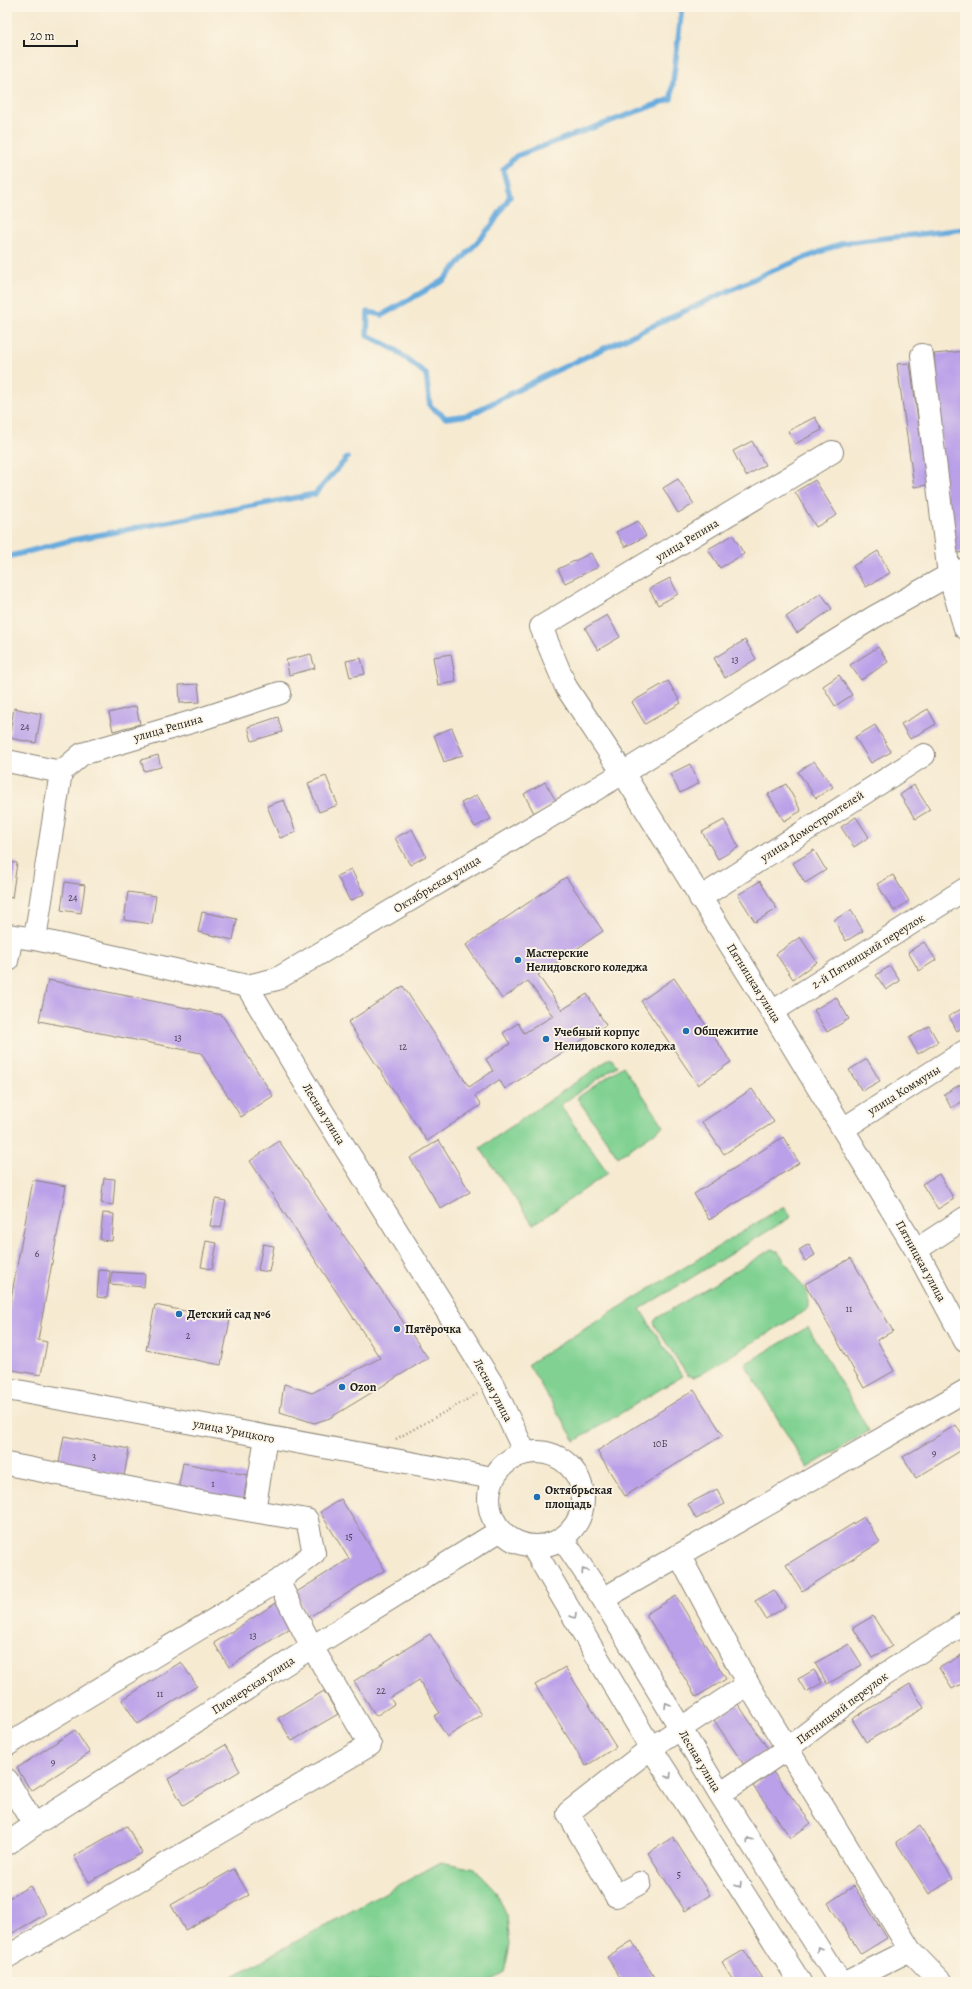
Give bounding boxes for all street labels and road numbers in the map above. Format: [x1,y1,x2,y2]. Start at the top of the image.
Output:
street label: улица Репина [652,515,722,566]
street label: улица Репина [131,710,205,746]
street label: улица Домостроителей [756,787,867,866]
street label: Октябрьская улица [390,851,484,916]
street label: 2-й Пятницкий переулок [808,910,928,992]
street label: Пятницкая улица [723,940,785,1026]
street label: улица Коммуны [864,1061,943,1119]
street label: Лесная улица [299,1080,349,1148]
street label: Пятницкая улица [892,1217,950,1305]
street label: Лесная улица [470,1356,517,1425]
street label: улица Урицкого [191,1415,276,1447]
street label: Пионерская улица [208,1652,298,1718]
street label: Пятницкий переулок [793,1668,891,1748]
street label: Лесная улица [675,1727,725,1795]

